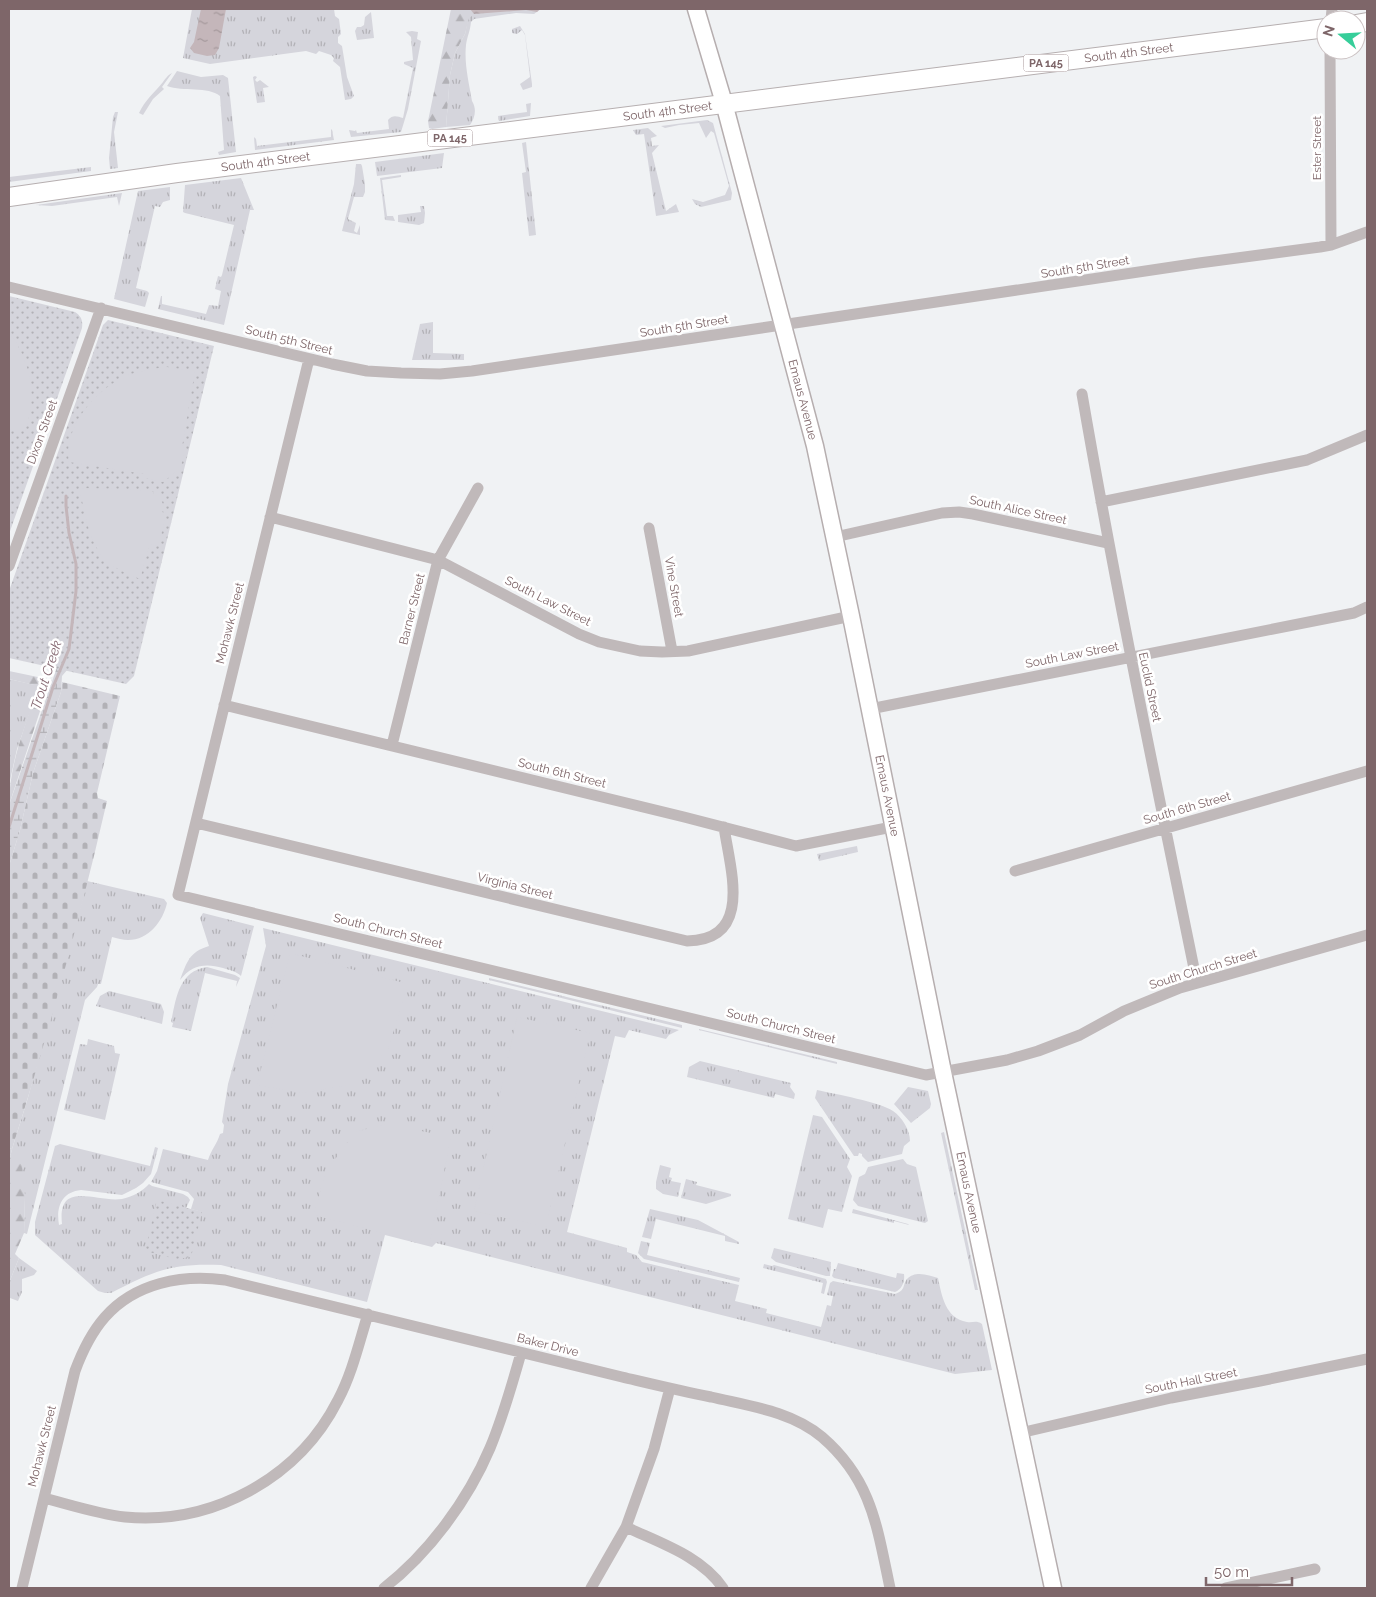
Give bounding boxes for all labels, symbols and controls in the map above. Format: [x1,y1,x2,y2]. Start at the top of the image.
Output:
north arrow [1316,10,1366,60]
text: N [1319,23,1338,39]
street label: South 4th Street [1083,40,1174,65]
road number: PA 145 [1024,54,1068,72]
street label: South 4th Street [622,99,713,124]
street label: Ester Street [1310,116,1324,180]
road number: PA 145 [428,130,472,146]
street label: South 4th Street [220,149,311,174]
street label: South 5th Street [1040,253,1130,281]
street label: South 5th Street [639,312,729,340]
street label: South 5th Street [244,322,334,358]
street label: Emaus Avenue [785,358,820,441]
street label: Dixon Street [24,398,60,466]
street label: South Alice Street [968,493,1068,527]
street label: Vine Street [662,556,686,618]
street label: Barner Street [396,572,428,646]
street label: South Law Street [503,573,593,629]
street label: Mohawk Street [213,581,247,665]
water label: Trout Creek [27,638,65,712]
street label: South Law Street [1024,639,1120,671]
street label: Euclid Street [1136,651,1164,723]
street label: Emaus Avenue [872,754,902,838]
street label: South 6th Street [517,755,607,791]
street label: South 6th Street [1142,789,1232,827]
street label: Virginia Street [476,870,554,902]
street label: South Church Street [332,911,444,951]
street label: South Church Street [1147,946,1259,992]
street label: South Church Street [725,1006,837,1046]
street label: Emaus Avenue [953,1151,984,1234]
street label: Baker Drive [516,1331,580,1359]
street label: South Hall Street [1144,1365,1238,1397]
street label: Mohawk Street [25,1404,59,1488]
scale bar [1206,1554,1292,1586]
text: 50 m [1214,1563,1249,1581]

